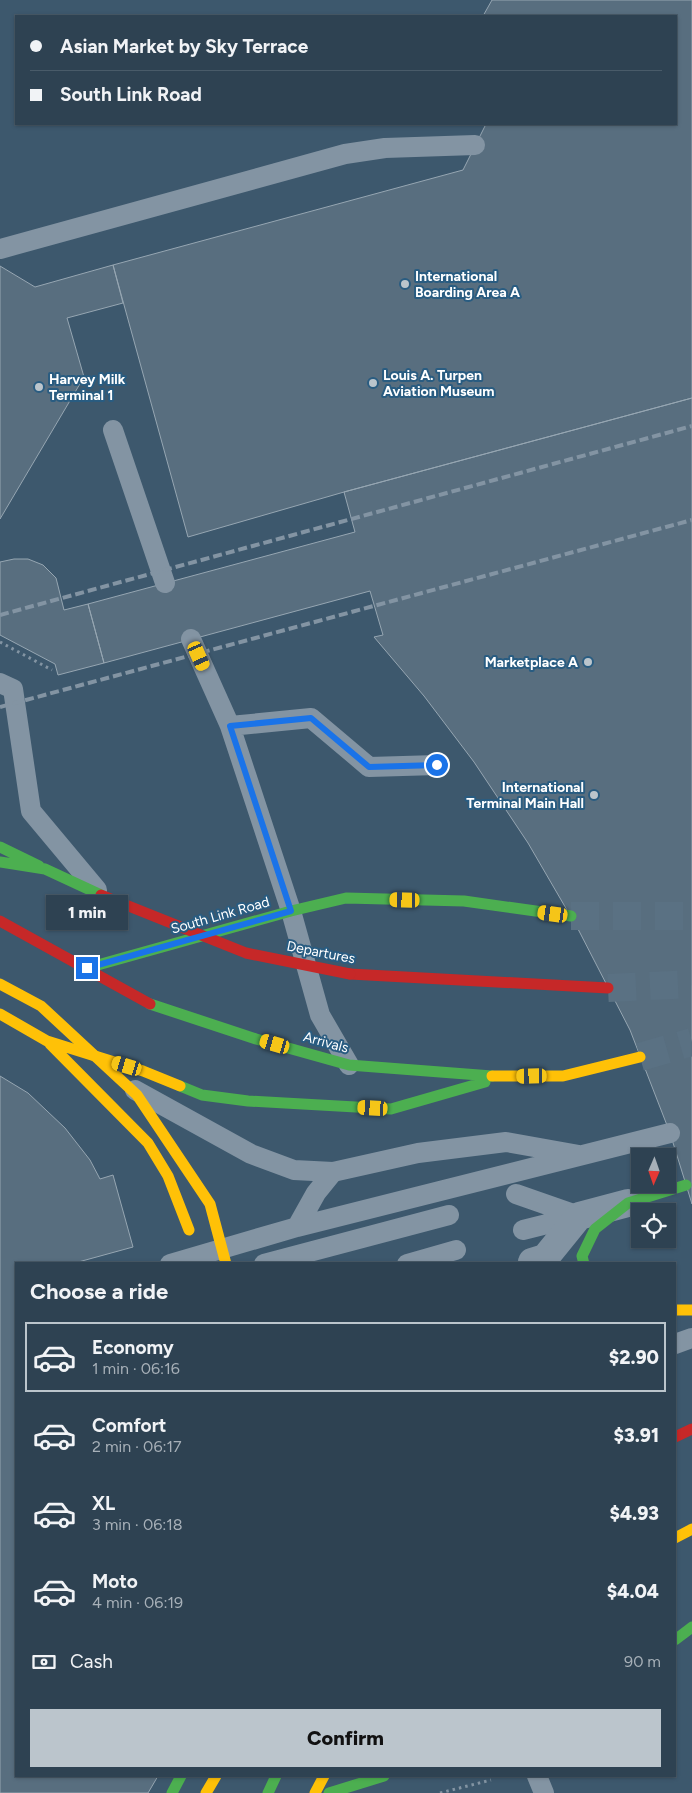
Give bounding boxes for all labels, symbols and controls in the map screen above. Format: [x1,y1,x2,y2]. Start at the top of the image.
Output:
text: Asian Market by Sky Terrace [60,35,308,58]
text: South Link Road [60,83,202,106]
place label: International Boarding Area A [415,268,520,301]
marker: International Boarding Area A [399,278,411,290]
place label: Louis A. Turpen Aviation Museum [383,367,494,400]
place label: Harvey Milk Terminal 1 [49,371,126,404]
marker: Louis A. Turpen Aviation Museum [367,377,379,389]
marker: Harvey Milk Terminal 1 [33,381,45,393]
car [186,639,211,673]
place label: Marketplace A [485,654,578,671]
marker: Marketplace A [582,656,594,668]
route start [426,754,448,776]
place label: International Terminal Main Hall [466,779,584,812]
marker: International Terminal Main Hall [588,789,600,801]
car [389,892,420,908]
street label: South Link Road [169,893,271,938]
callout: 1 min [46,896,128,930]
text: 1 min [68,903,106,922]
car [537,904,568,924]
street label: Departures [285,938,357,967]
route end [76,957,98,979]
street label: Arrivals [301,1028,350,1057]
car [258,1033,291,1055]
car [110,1054,143,1078]
car [516,1068,547,1084]
car [357,1100,388,1116]
north arrow [631,1148,676,1192]
map controls [631,1148,676,1248]
button: locate [631,1203,676,1248]
text: Choose a ride [30,1278,168,1305]
icon: car [32,1335,77,1380]
text: Economy [92,1336,174,1359]
text: $2.90 [609,1346,659,1369]
text: 1 min · 06:16 [92,1359,180,1378]
icon: car [32,1413,77,1458]
text: Comfort [92,1414,167,1437]
text: $3.91 [614,1424,659,1447]
text: 2 min · 06:17 [92,1437,182,1456]
icon: car [32,1491,77,1536]
text: XL [92,1492,115,1515]
text: $4.93 [610,1502,659,1525]
text: 3 min · 06:18 [92,1515,183,1534]
icon: car [32,1569,77,1614]
text: Moto [92,1570,138,1593]
text: $4.04 [607,1580,659,1603]
text: 4 min · 06:19 [92,1593,183,1612]
icon: cash [30,1648,58,1676]
text: Cash [70,1650,113,1673]
text: 90 m [624,1652,661,1671]
button: Confirm [30,1709,661,1767]

